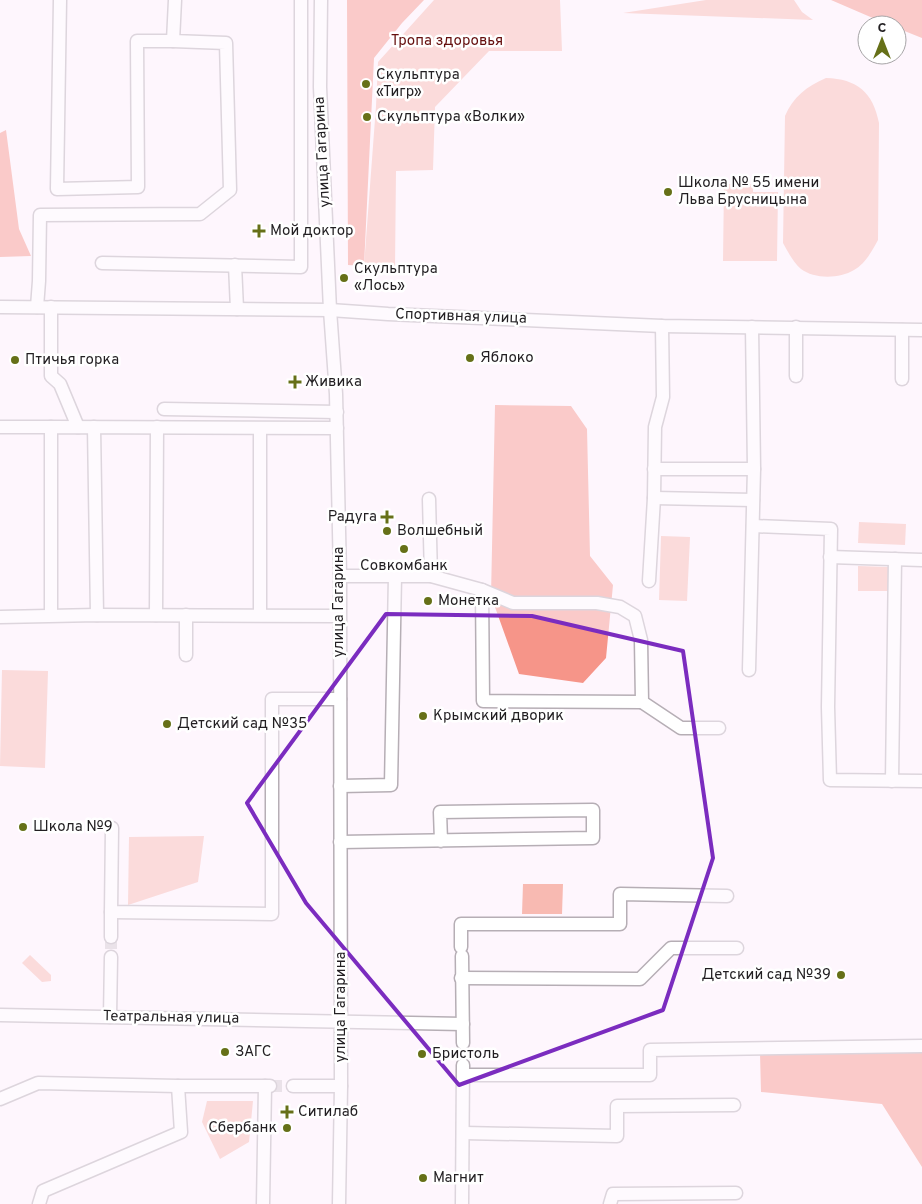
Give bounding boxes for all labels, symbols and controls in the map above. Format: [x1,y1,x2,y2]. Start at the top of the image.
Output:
north arrow [857,15,907,65]
text: С [878,20,887,37]
park label: Тропа здоровья [391,32,503,51]
place label: Скульптура «Тигр» [376,66,460,102]
marker: Скульптура «Тигр» [360,78,372,90]
street label: улица Гагарина [311,96,335,208]
place label: Скульптура «Волки» [377,108,525,127]
marker: Скульптура «Волки» [361,111,373,123]
place label: Школа № 55 имени Льва Брусницына [678,174,819,210]
marker: Школа № 55 имени Льва Брусницына [662,186,674,198]
place label: Мой доктор [270,222,354,241]
marker: Мой доктор [252,224,266,238]
place label: Скульптура «Лось» [354,260,438,296]
marker: Скульптура «Лось» [338,272,350,284]
street label: Спортивная улица [395,305,527,329]
place label: Яблоко [480,349,534,368]
place label: Птичья горка [25,351,119,370]
marker: Яблоко [464,352,476,364]
marker: Птичья горка [9,354,21,366]
place label: Живика [305,373,362,392]
marker: Живика [289,376,301,388]
place label: Радуга [328,508,377,527]
marker: Радуга [381,511,393,523]
place label: Волшебный [397,522,483,541]
marker: Волшебный [381,525,393,537]
marker: Совкомбанк [398,543,410,555]
street label: улица Гагарина [330,546,349,658]
place label: Совкомбанк [360,557,448,576]
place label: Монетка [438,592,499,611]
marker: Монетка [422,595,434,607]
place label: Крымский дворик [433,707,564,726]
marker: Крымский дворик [417,710,429,722]
place label: Детский сад №35 [177,715,307,734]
marker: Детский сад №35 [161,718,173,730]
place label: Школа №9 [33,818,113,837]
marker: Школа №9 [17,821,29,833]
street label: улица Гагарина [332,951,351,1063]
place label: Детский сад №39 [701,966,831,985]
marker: Детский сад №39 [835,969,847,981]
street label: Театральная улица [103,1007,239,1029]
place label: ЗАГС [235,1043,271,1062]
place label: Бристоль [432,1045,499,1064]
marker: ЗАГС [219,1046,231,1058]
marker: Бристоль [416,1048,428,1060]
place label: Ситилаб [298,1103,358,1122]
marker: Ситилаб [280,1105,294,1119]
place label: Сбербанк [208,1119,277,1138]
marker: Сбербанк [281,1122,293,1134]
place label: Магнит [433,1169,484,1188]
marker: Магнит [417,1172,429,1184]

